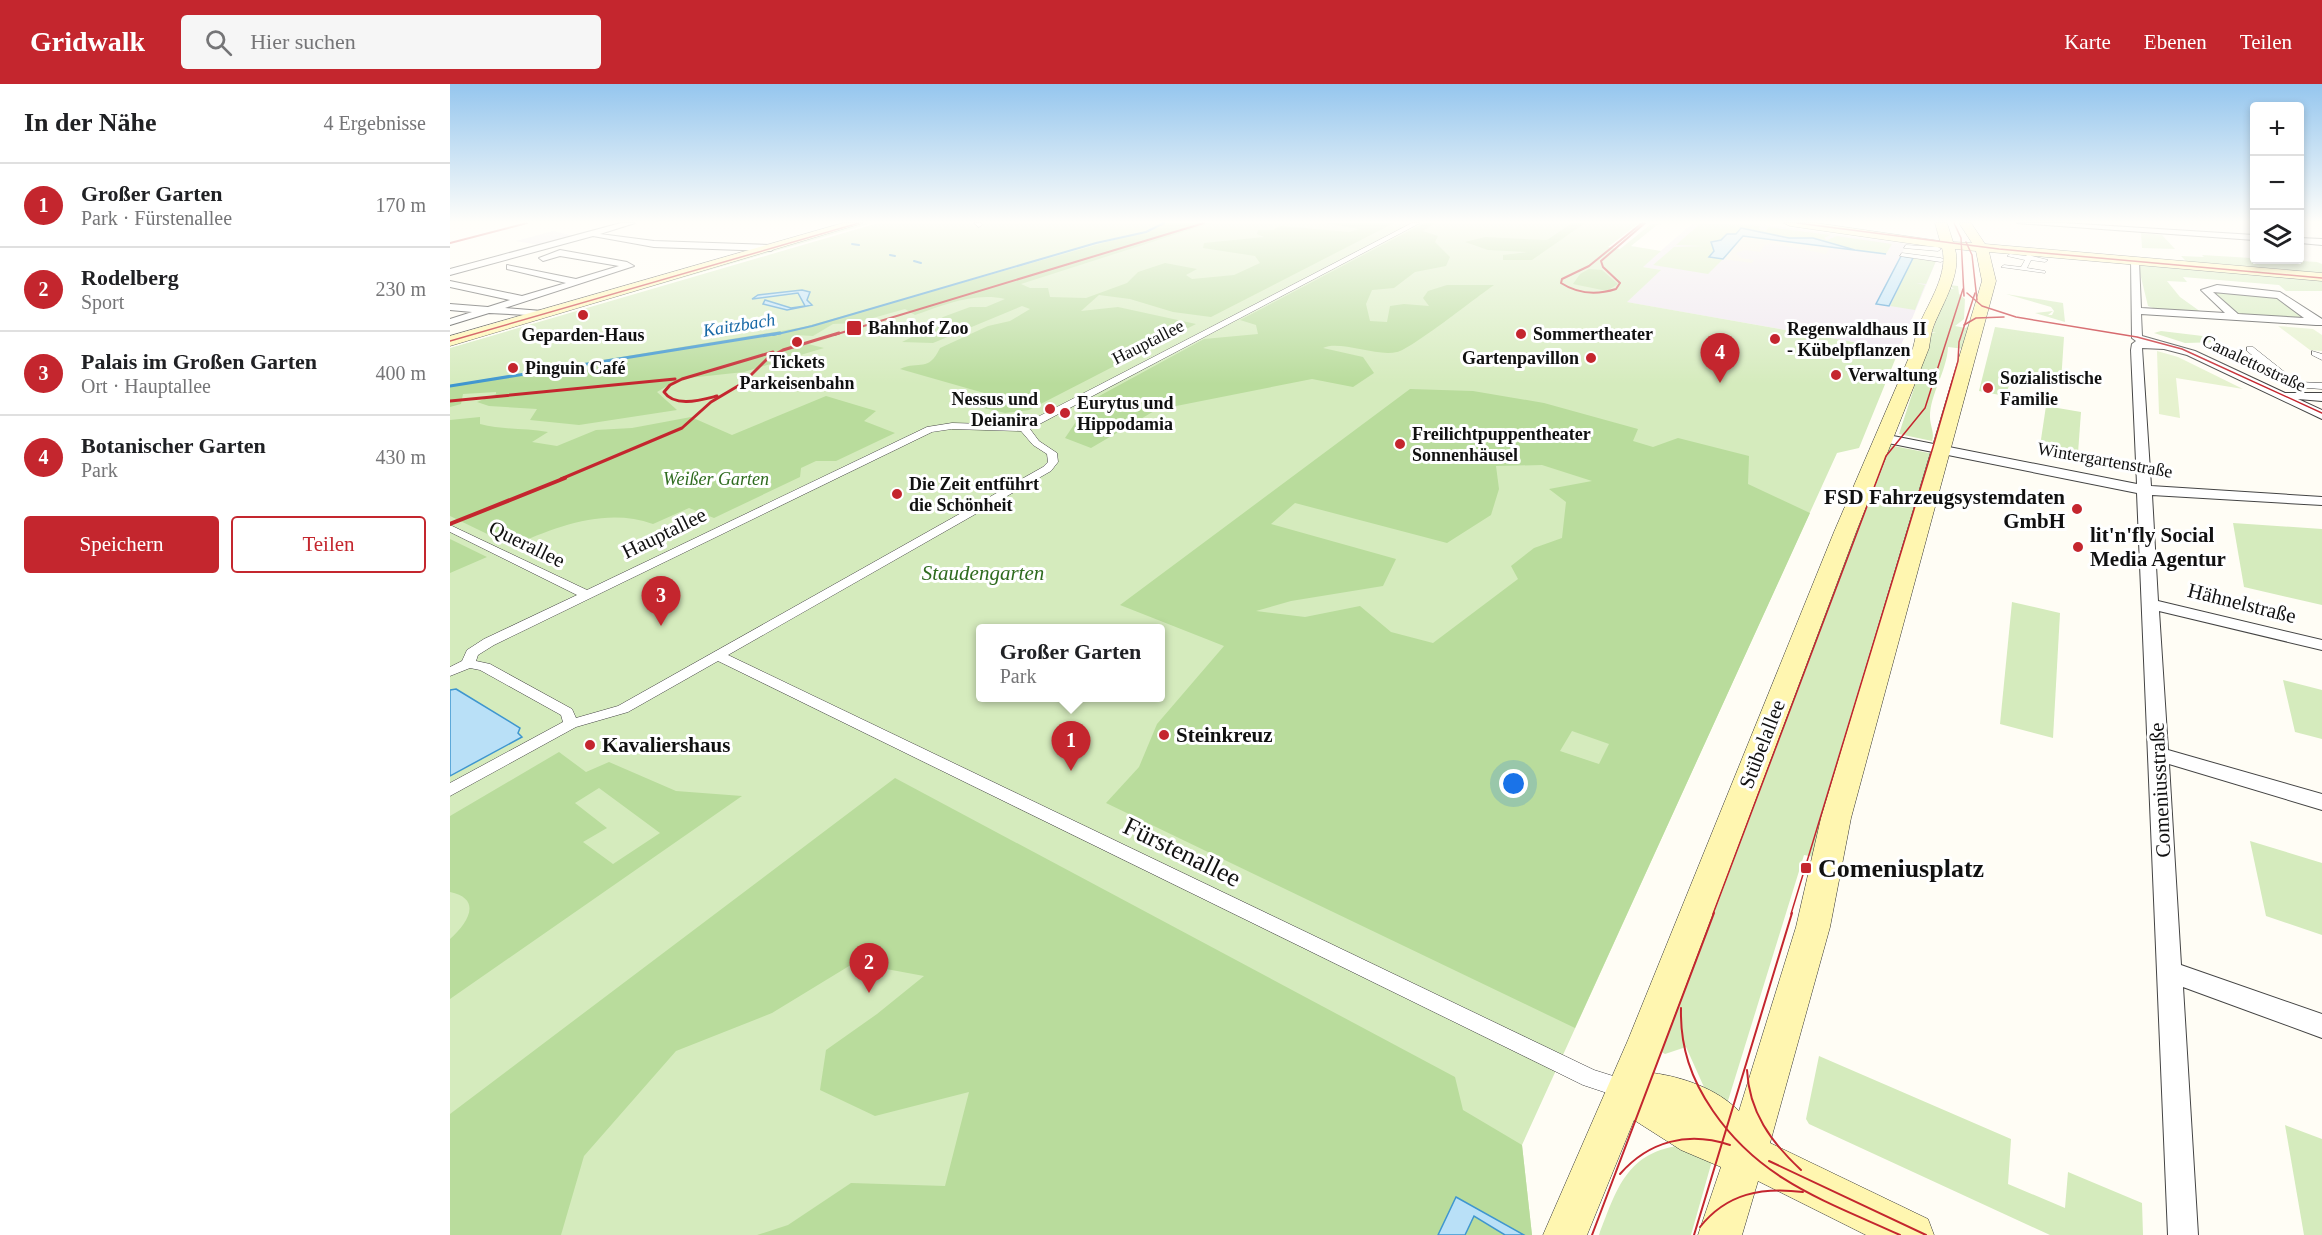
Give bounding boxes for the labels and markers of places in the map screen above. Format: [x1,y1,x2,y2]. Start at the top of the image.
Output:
marker: Geparden-Haus [576,308,590,322]
place label: Bahnhof Zoo [868,318,969,338]
marker: Bahnhof Zoo [845,319,863,337]
place label: Regenwaldhaus II - Kübelpflanzen [1787,319,1927,360]
place label: Sommertheater [1533,324,1653,344]
place label: Geparden-Haus [521,325,645,345]
marker: Sommertheater [1514,327,1528,341]
marker: Regenwaldhaus II - Kübelpflanzen [1768,332,1782,346]
pin: 4 [1700,334,1740,383]
marker: Tickets Parkeisenbahn [790,335,804,349]
place label: Gartenpavillon [1462,348,1579,368]
marker: Gartenpavillon [1584,351,1598,365]
place label: Tickets Parkeisenbahn [739,352,855,393]
place label: Pinguin Café [525,358,626,378]
marker: Pinguin Café [506,361,520,375]
place label: Verwaltung [1848,365,1937,385]
marker: Verwaltung [1829,368,1843,382]
place label: Sozialistische Familie [2000,368,2102,409]
marker: Sozialistische Familie [1981,381,1995,395]
place label: Nessus und Deianira [951,389,1038,430]
place label: Eurytus und Hippodamia [1077,393,1174,434]
marker: Nessus und Deianira [1043,402,1057,416]
marker: Eurytus und Hippodamia [1058,406,1072,420]
place label: Freilichtpuppentheater Sonnenhäusel [1412,424,1591,465]
marker: Freilichtpuppentheater Sonnenhäusel [1393,437,1407,451]
place label: Die Zeit entführt die Schönheit [909,474,1039,515]
place label: FSD Fahrzeugsystemdaten GmbH [1824,485,2065,533]
marker: Die Zeit entführt die Schönheit [890,487,904,501]
marker: FSD Fahrzeugsystemdaten GmbH [2070,502,2084,516]
place label: lit'n'fly Social Media Agentur [2090,523,2226,571]
marker: lit'n'fly Social Media Agentur [2071,540,2085,554]
pin: 3 [642,576,680,626]
pin: 1 [1052,722,1090,771]
place label: Steinkreuz [1176,723,1272,747]
marker: Steinkreuz [1157,728,1171,742]
place label: Kavaliershaus [602,733,730,757]
marker: Kavaliershaus [583,738,597,752]
place label: Comeniusplatz [1818,854,1984,883]
marker: Comeniusplatz [1799,861,1813,875]
pin: 2 [850,944,888,993]

